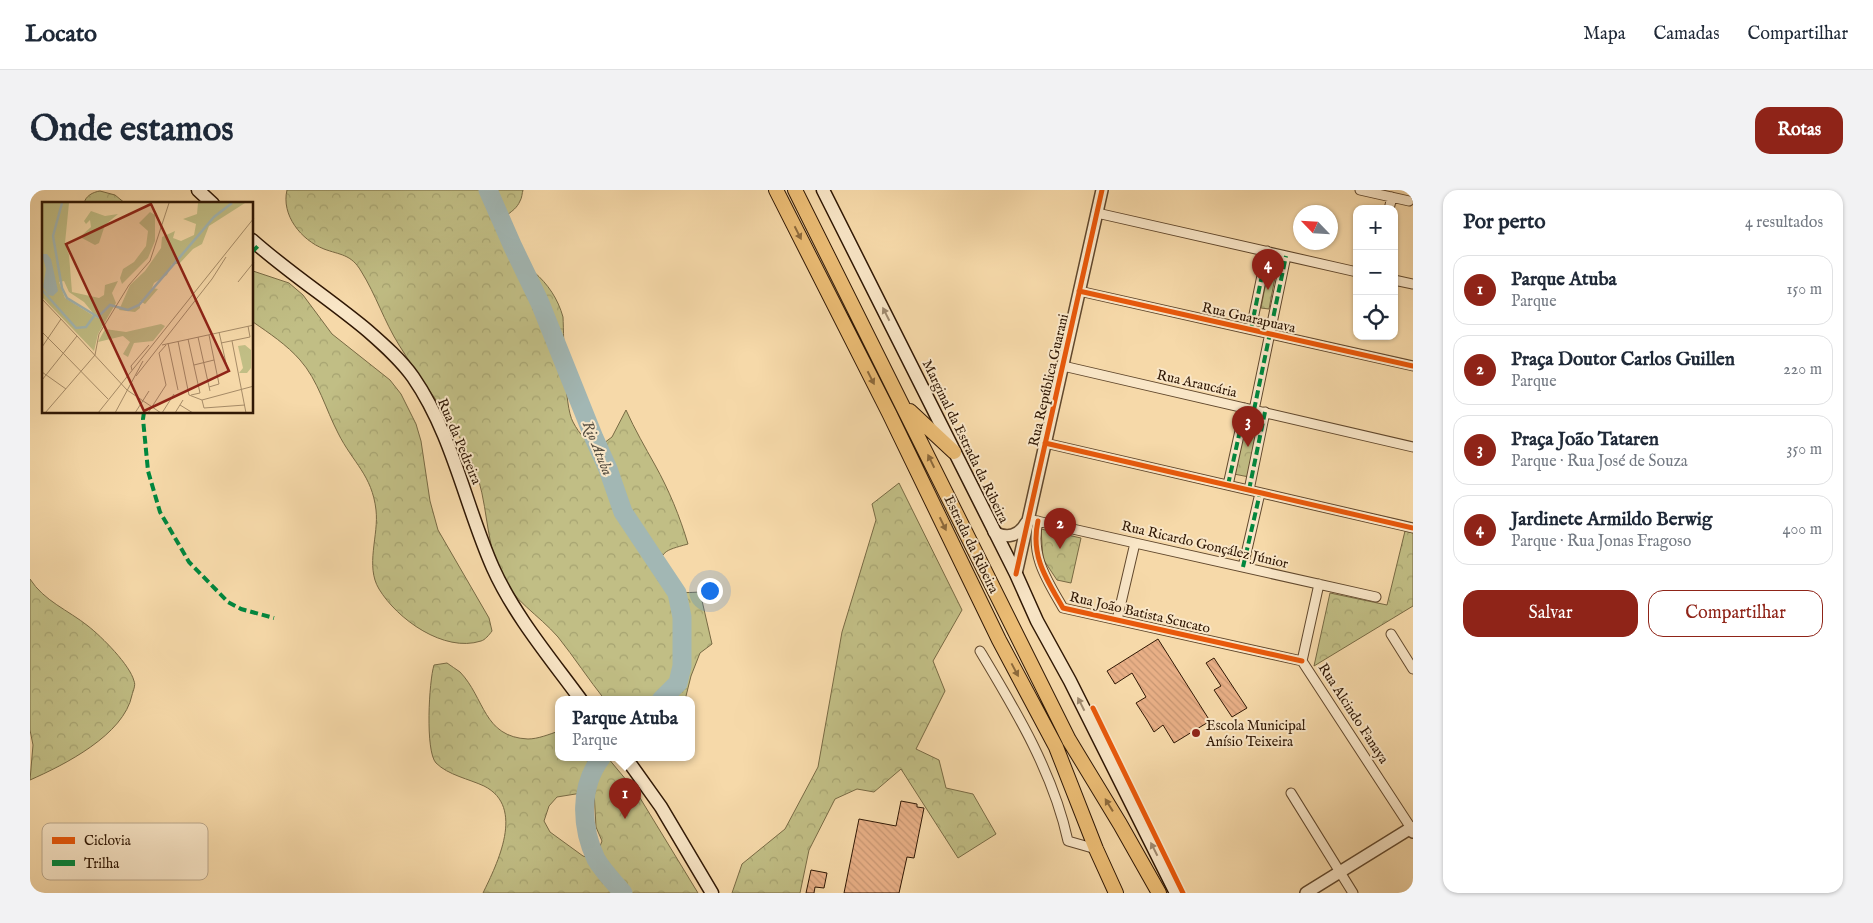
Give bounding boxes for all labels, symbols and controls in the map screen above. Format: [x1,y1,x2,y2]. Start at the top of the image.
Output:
text: Locato [25,19,97,50]
text: Mapa [1583,23,1625,46]
text: Camadas [1653,23,1719,46]
text: Compartilhar [1747,23,1848,46]
button: Rotas [1755,107,1843,154]
text: Onde estamos [30,108,234,153]
inset map [42,202,254,414]
north arrow [1293,205,1338,250]
map controls [1353,205,1398,340]
button: + [1353,205,1398,250]
text: Por perto [1463,209,1545,236]
text: 4 resultados [1745,213,1823,233]
one-way arrow [794,226,802,241]
pin: 4 [1252,249,1284,290]
button: − [1353,250,1398,295]
text: Parque Atuba [1511,268,1617,292]
text: 1 [1477,280,1483,300]
text: 150 m [1787,280,1822,300]
text: Parque [1511,292,1557,312]
button: locate [1353,295,1398,340]
street label: Rua Guarapuava [1200,298,1298,338]
one-way arrow [882,307,890,321]
street label: Rua República Guarani [1025,312,1073,448]
text: Praça Doutor Carlos Guillen [1511,348,1735,372]
street label: Marginal da Estrada da Ribeira [918,357,1013,527]
text: 2 [1476,360,1484,380]
text: 220 m [1783,360,1822,380]
street label: Rua Araucária [1155,366,1240,402]
one-way arrow [867,371,875,386]
text: Parque [1511,372,1557,392]
street label: Rua da Pedreira [433,396,486,488]
pin: 3 [1232,406,1264,447]
water label: Rio Atuba [578,418,617,479]
text: Praça João Tataren [1511,428,1659,452]
text: 3 [1477,440,1483,460]
text: 350 m [1787,440,1822,460]
text: Parque · Rua José de Souza [1511,452,1688,472]
one-way arrow [927,454,935,468]
street label: Estrada da Ribeira [940,492,1003,597]
pin: 2 [1044,508,1076,549]
text: Jardinete Armildo Berwig [1511,508,1712,532]
one-way arrow [939,517,947,531]
street label: Rua Ricardo Gonçález Júnior [1120,517,1290,573]
text: 4 [1476,520,1484,540]
text: 400 m [1783,520,1822,540]
text: Parque · Rua Jonas Fragoso [1511,532,1691,552]
your location [697,578,723,604]
street label: Rua João Batista Scucato [1068,588,1212,638]
button: Salvar [1463,590,1638,637]
button: Compartilhar [1648,590,1823,637]
street label: Rua Alcindo Fanaya [1314,660,1393,768]
one-way arrow [1011,663,1019,677]
popup [555,696,695,761]
one-way arrow [1077,697,1085,711]
text: Parque Atuba [572,707,678,731]
place label: Escola Municipal Anísio Teixeira [1205,717,1306,751]
marker: Escola Municipal Anísio Teixeira [1190,727,1202,739]
text: Parque [572,731,618,751]
pin: 1 [609,778,641,819]
one-way arrow [1104,799,1114,812]
legend [42,823,208,880]
text: Ciclovia [84,832,132,850]
one-way arrow [1150,842,1158,857]
text: Trilha [84,855,120,873]

